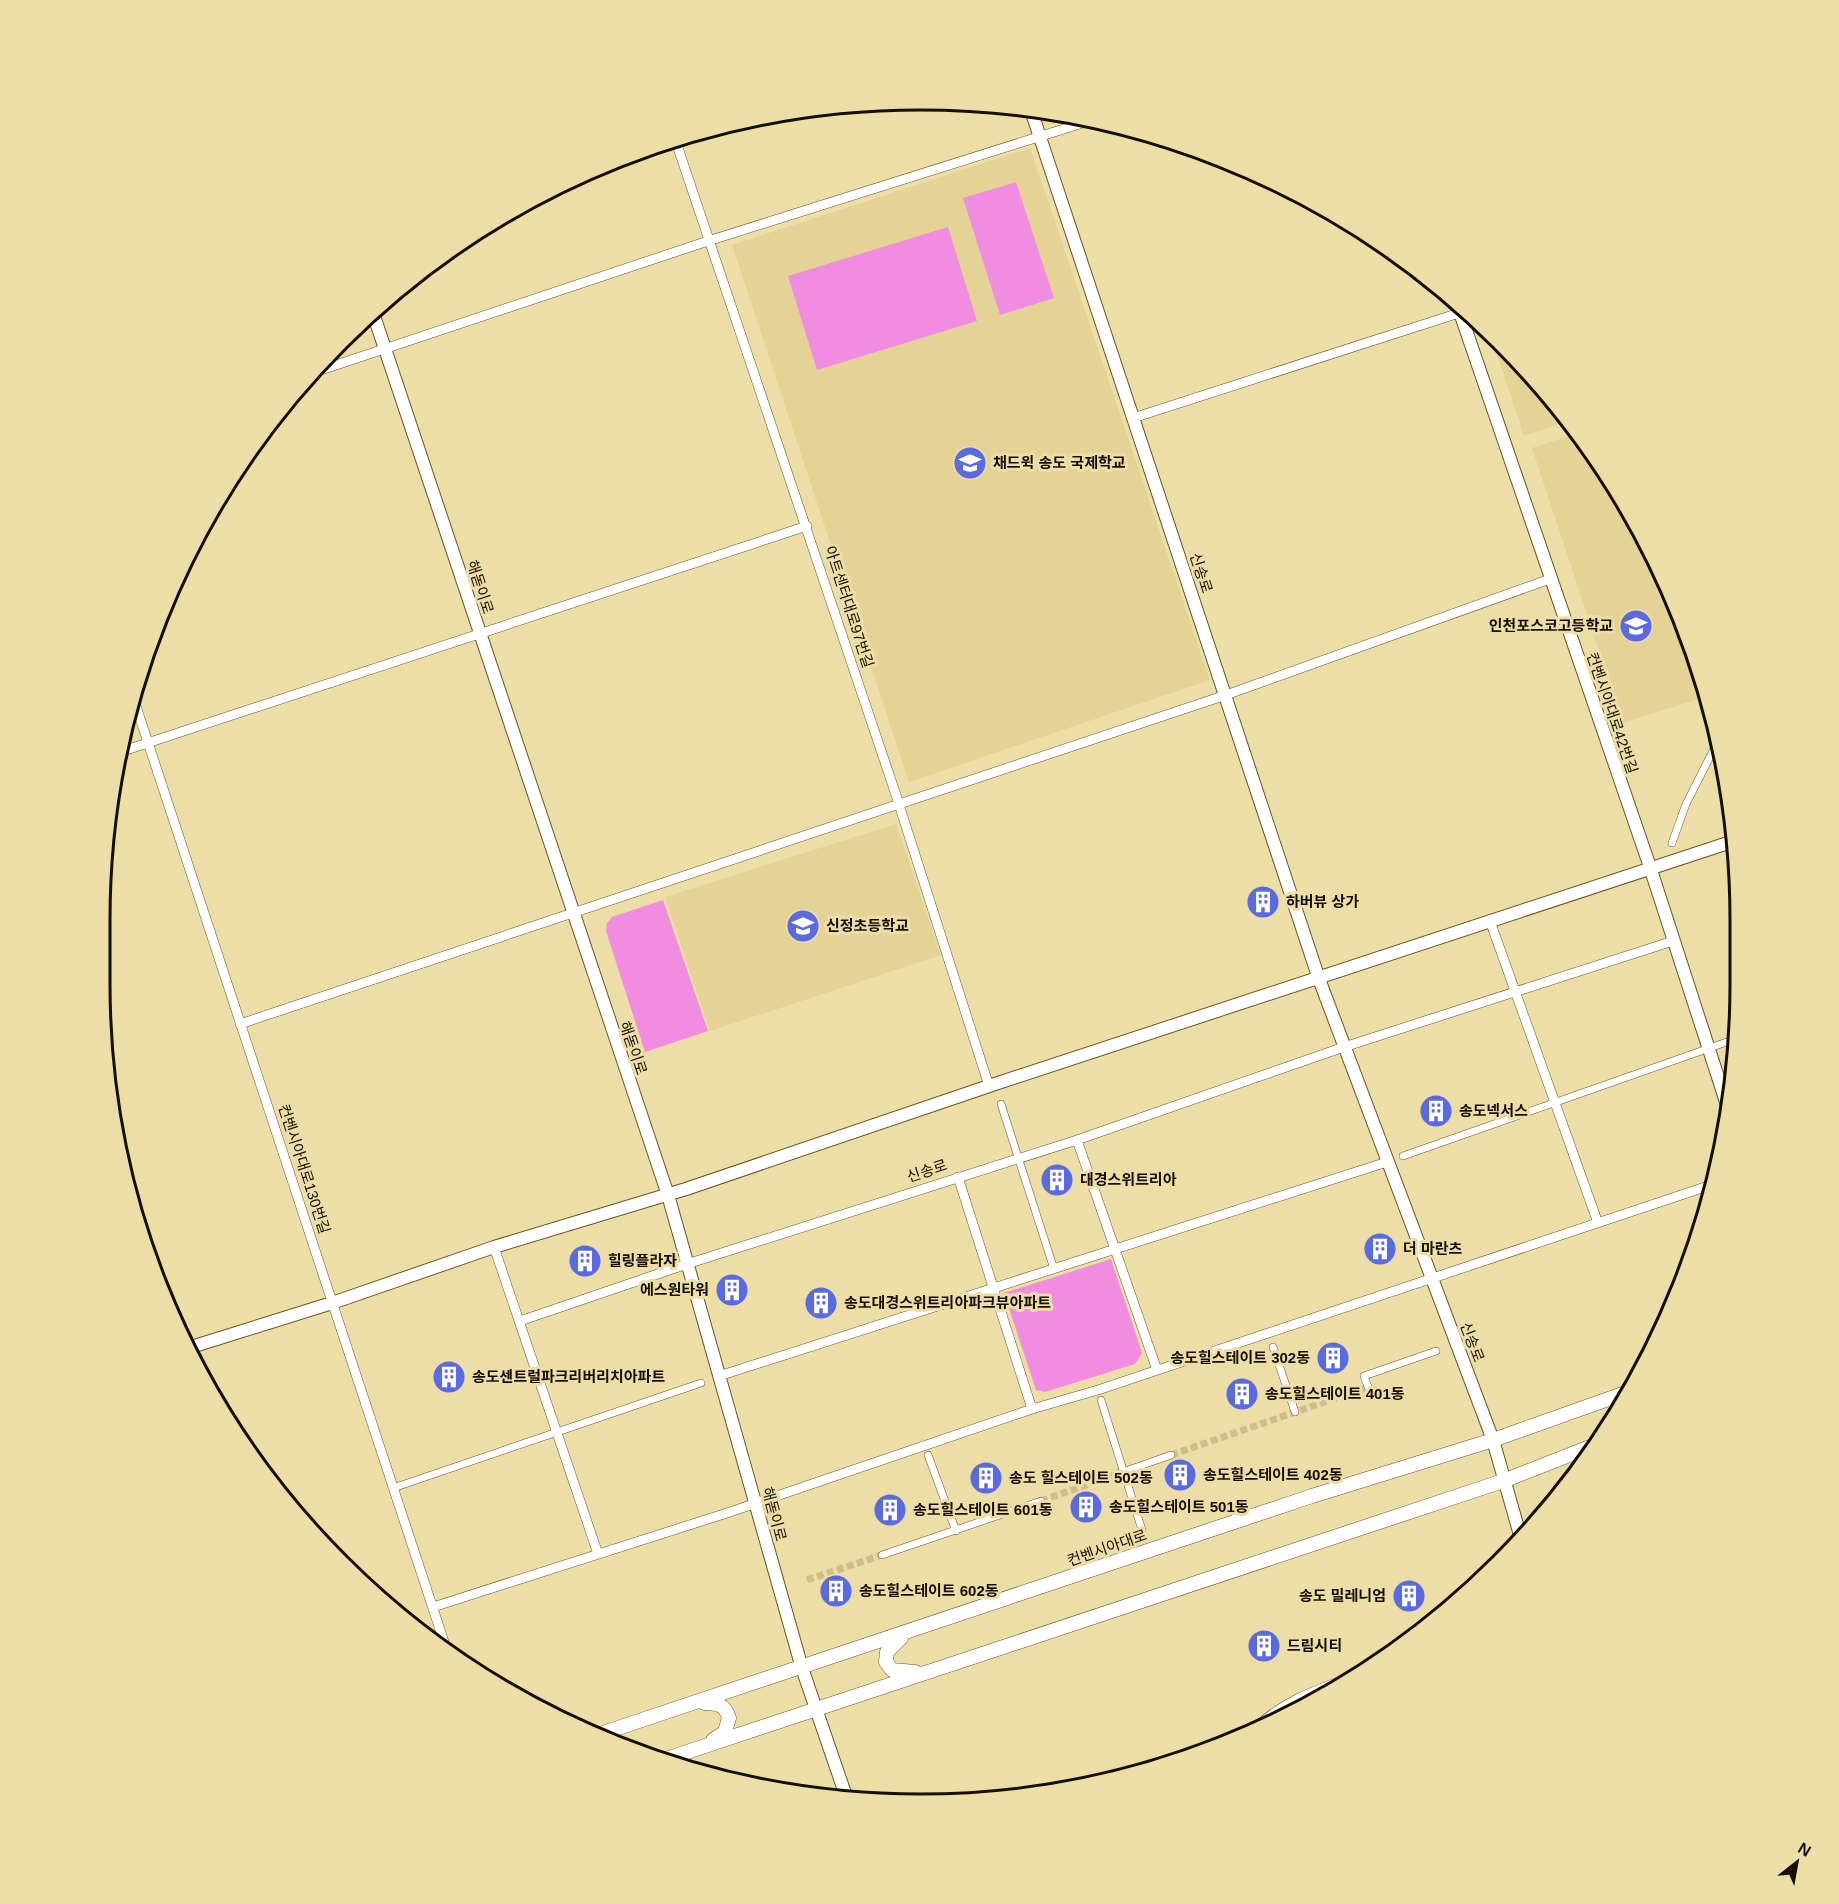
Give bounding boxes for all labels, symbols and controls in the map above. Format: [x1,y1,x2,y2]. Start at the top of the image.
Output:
school or university icon: 채드윅 송도 국제학교 [952,445,988,481]
place label: 채드윅 송도 국제학교 [993,454,1126,471]
street label: 아트센터대로97번길 [822,544,877,670]
street label: 신송로 [1187,551,1216,595]
street label: 해돋이로 [464,558,497,616]
school or university icon: 인천포스코고등학교 [1618,608,1654,644]
place label: 인천포스코고등학교 [1489,617,1613,634]
street label: 컨벤시아대로42번길 [1584,650,1641,776]
building icon: 하버뷰 상가 [1245,884,1281,920]
place label: 하버뷰 상가 [1286,893,1359,910]
school or university icon: 신정초등학교 [785,908,821,944]
place label: 신정초등학교 [826,917,909,934]
street label: 해돋이로 [616,1019,650,1077]
building icon: 송도넥서스 [1418,1093,1454,1129]
street label: 컨벤시아대로130번길 [275,1102,333,1236]
place label: 송도넥서스 [1459,1102,1528,1119]
street label: 신송로 [905,1156,949,1185]
building icon: 대경스위트리아 [1039,1162,1075,1198]
place label: 대경스위트리아 [1080,1171,1177,1188]
building icon: 더 마란츠 [1362,1231,1398,1267]
place label: 더 마란츠 [1403,1240,1463,1257]
building icon: 힐링플라자 [567,1243,603,1279]
place label: 힐링플라자 [608,1252,677,1269]
building icon: 에스원타워 [714,1272,750,1308]
place label: 에스원타워 [640,1281,709,1298]
building icon: 송도대경스위트리아파크뷰아파트 [803,1285,839,1321]
place label: 송도대경스위트리아파크뷰아파트 [844,1294,1051,1311]
street label: 신송로 [1457,1319,1488,1364]
building icon: 송도힐스테이트 302동 [1315,1340,1351,1376]
place label: 송도힐스테이트 302동 [1170,1349,1310,1366]
building icon: 송도센트럴파크리버리치아파트 [431,1359,467,1395]
place label: 송도센트럴파크리버리치아파트 [472,1368,665,1385]
building icon: 송도힐스테이트 401동 [1224,1376,1260,1412]
place label: 송도힐스테이트 401동 [1265,1385,1405,1402]
building icon: 송도힐스테이트 402동 [1162,1457,1198,1493]
building icon: 송도 힐스테이트 502동 [968,1460,1004,1496]
place label: 송도힐스테이트 402동 [1203,1466,1343,1483]
place label: 송도 힐스테이트 502동 [1009,1469,1153,1486]
street label: 해돋이로 [759,1485,790,1543]
building icon: 송도힐스테이트 501동 [1068,1489,1104,1525]
building icon: 송도힐스테이트 601동 [872,1492,908,1528]
place label: 송도힐스테이트 501동 [1109,1498,1249,1515]
place label: 송도힐스테이트 601동 [913,1501,1053,1518]
street label: 컨벤시아대로 [1065,1526,1149,1569]
building icon: 송도힐스테이트 602동 [818,1573,854,1609]
building icon: 송도 밀레니엄 [1391,1578,1427,1614]
place label: 송도힐스테이트 602동 [859,1582,999,1599]
place label: 송도 밀레니엄 [1299,1587,1386,1604]
building icon: 드림시티 [1246,1628,1282,1664]
place label: 드림시티 [1287,1637,1342,1654]
north arrow [1767,1832,1827,1892]
text: N [1795,1839,1814,1860]

